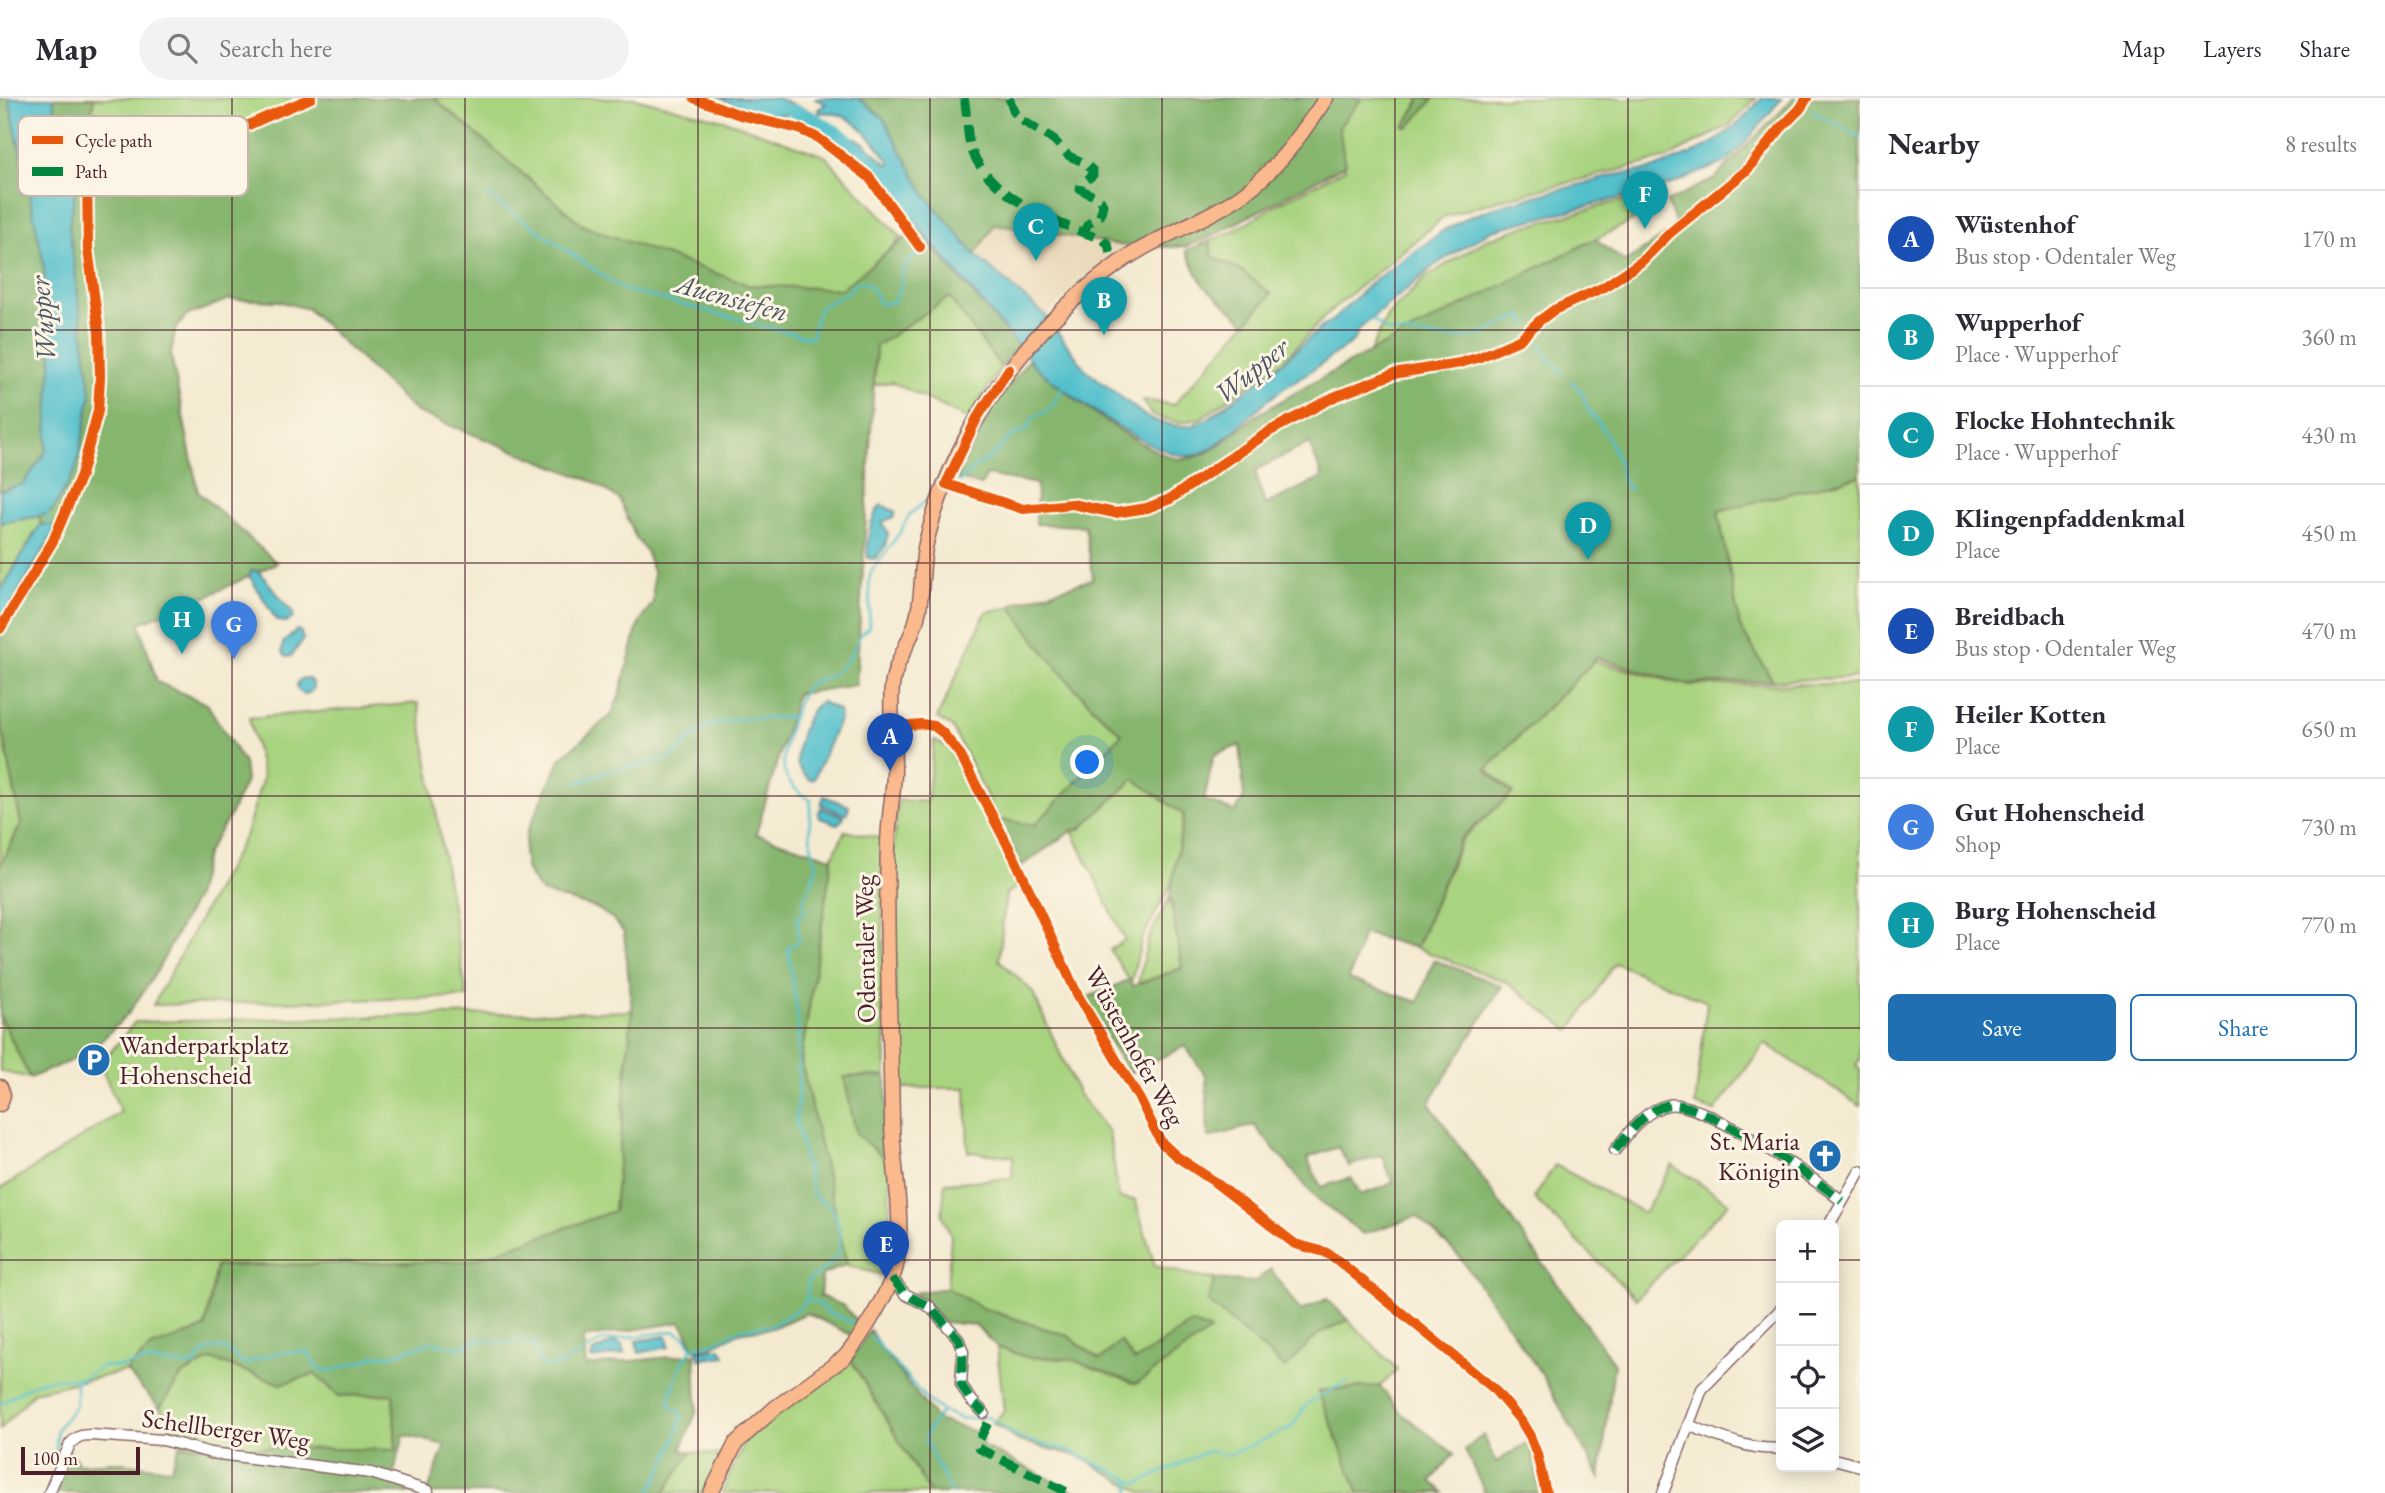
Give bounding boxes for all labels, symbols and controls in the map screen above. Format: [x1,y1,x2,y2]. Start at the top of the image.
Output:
search box [139,17,629,80]
text: Map [35,27,97,70]
icon: search [163,29,201,67]
text: Search here [219,31,332,65]
text: Map [2122,33,2165,64]
text: Layers [2203,33,2262,64]
text: Share [2300,33,2350,64]
legend [18,116,248,196]
text: Nearby [1888,124,1980,163]
text: Cycle path [75,128,153,153]
text: 8 results [2285,129,2357,159]
text: Path [75,159,108,184]
pin: F [1622,171,1668,229]
pin: C [1013,203,1059,261]
text: Wüstenhof [1955,207,2076,241]
text: A [1903,224,1919,254]
text: 170 m [2301,224,2357,254]
text: Bus stop · Odentaler Weg [1955,241,2176,271]
water label: Auensiefen [670,264,792,329]
water label: Wupper [20,273,64,363]
pin: B [1081,277,1127,335]
text: Wupperhof [1955,305,2081,339]
text: B [1904,322,1918,352]
text: 360 m [2301,322,2357,352]
water label: Wupper [1206,328,1297,411]
text: Place · Wupperhof [1955,339,2118,369]
text: Flocke Hohntechnik [1955,403,2175,437]
text: C [1903,420,1919,450]
text: 430 m [2301,420,2357,450]
text: Place · Wupperhof [1955,437,2118,467]
text: Klingenpfaddenkmal [1955,501,2185,535]
pin: D [1565,502,1611,560]
text: D [1902,518,1920,548]
text: 450 m [2301,518,2357,548]
text: Place [1955,535,2000,565]
pin: H [159,596,205,654]
text: Breidbach [1955,599,2065,633]
pin: G [211,601,257,659]
text: E [1904,616,1918,646]
text: 470 m [2301,616,2357,646]
text: Bus stop · Odentaler Weg [1955,633,2176,663]
text: Heiler Kotten [1955,697,2106,731]
pin: A [867,713,913,771]
text: F [1905,714,1917,744]
text: 650 m [2301,714,2357,744]
text: Place [1955,731,2000,761]
your location [1070,745,1104,779]
text: Gut Hohenscheid [1955,795,2145,829]
text: G [1903,812,1919,842]
text: 730 m [2301,812,2357,842]
text: Shop [1955,829,2001,859]
street label: Odentaler Weg [847,874,883,1023]
text: Burg Hohenscheid [1955,893,2156,927]
text: H [1902,910,1920,940]
text: 770 m [2301,910,2357,940]
text: Place [1955,927,2000,957]
street label: Wüstenhofer Weg [1077,960,1193,1133]
button: Save [1888,994,2116,1061]
button: Share [2130,994,2357,1061]
place label: Wanderparkplatz Hohenscheid [119,1028,288,1092]
parking icon: Wanderparkplatz Hohenscheid [75,1041,113,1079]
place label: St. Maria Königin [1710,1124,1801,1188]
church icon: St. Maria Königin [1806,1137,1844,1175]
map controls [1776,1220,1839,1472]
button: + [1776,1220,1839,1283]
pin: E [863,1221,909,1279]
button: − [1776,1283,1839,1346]
button: locate [1776,1346,1839,1409]
street label: Schellberger Weg [140,1400,313,1458]
button: layers [1776,1409,1839,1472]
scale bar [21,1444,140,1476]
text: 100 m [32,1446,78,1471]

